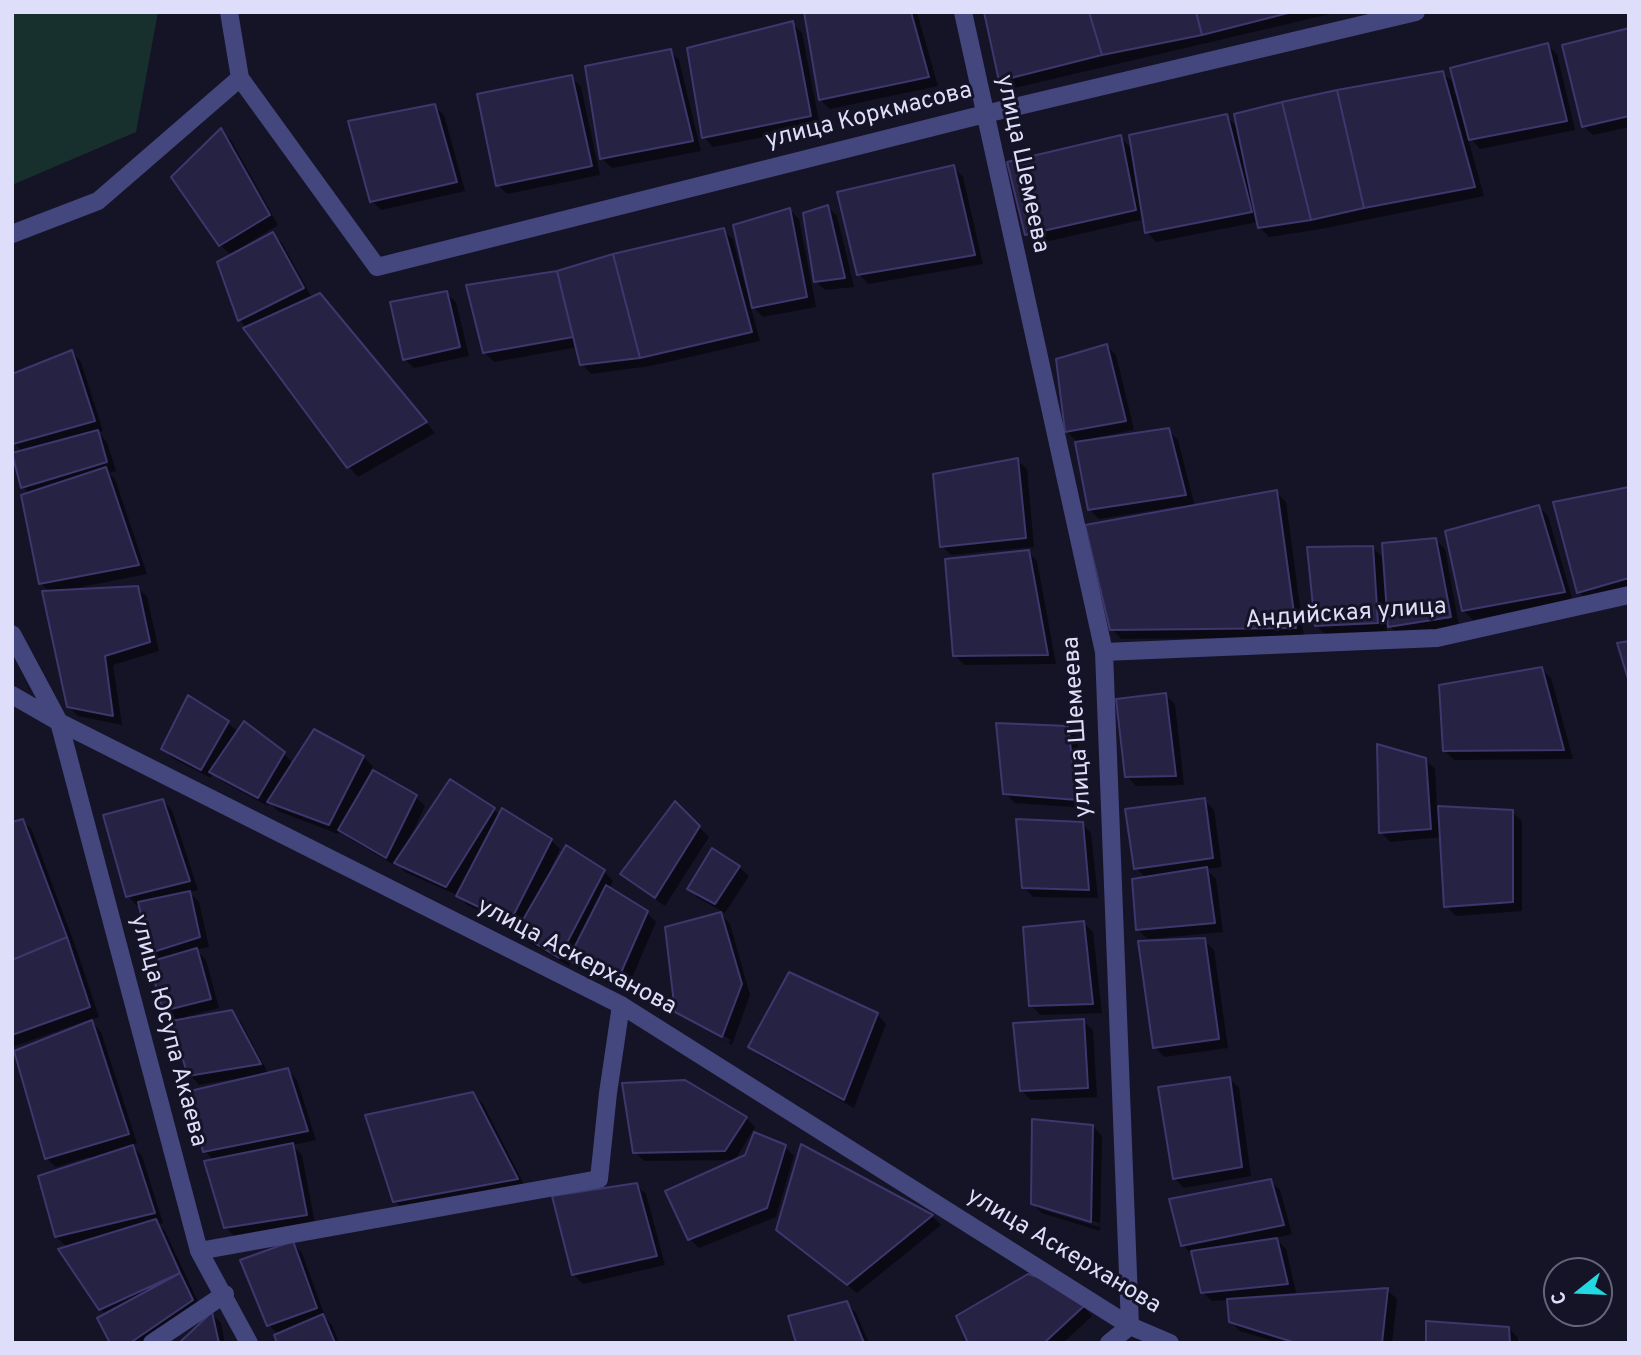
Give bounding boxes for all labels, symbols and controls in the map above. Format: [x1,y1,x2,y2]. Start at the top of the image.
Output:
street label: улица Шемеева [988,72,1054,256]
street label: улица Коркмасова [763,77,975,157]
street label: Андийская улица [1244,594,1448,636]
street label: улица Шемеева [1058,635,1100,819]
street label: улица Аскерханова [471,893,681,1023]
street label: улица Юсупа Акаева [122,912,212,1150]
street label: улица Аскерханова [960,1182,1166,1322]
north arrow [1543,1257,1613,1327]
text: С [1547,1288,1573,1307]

